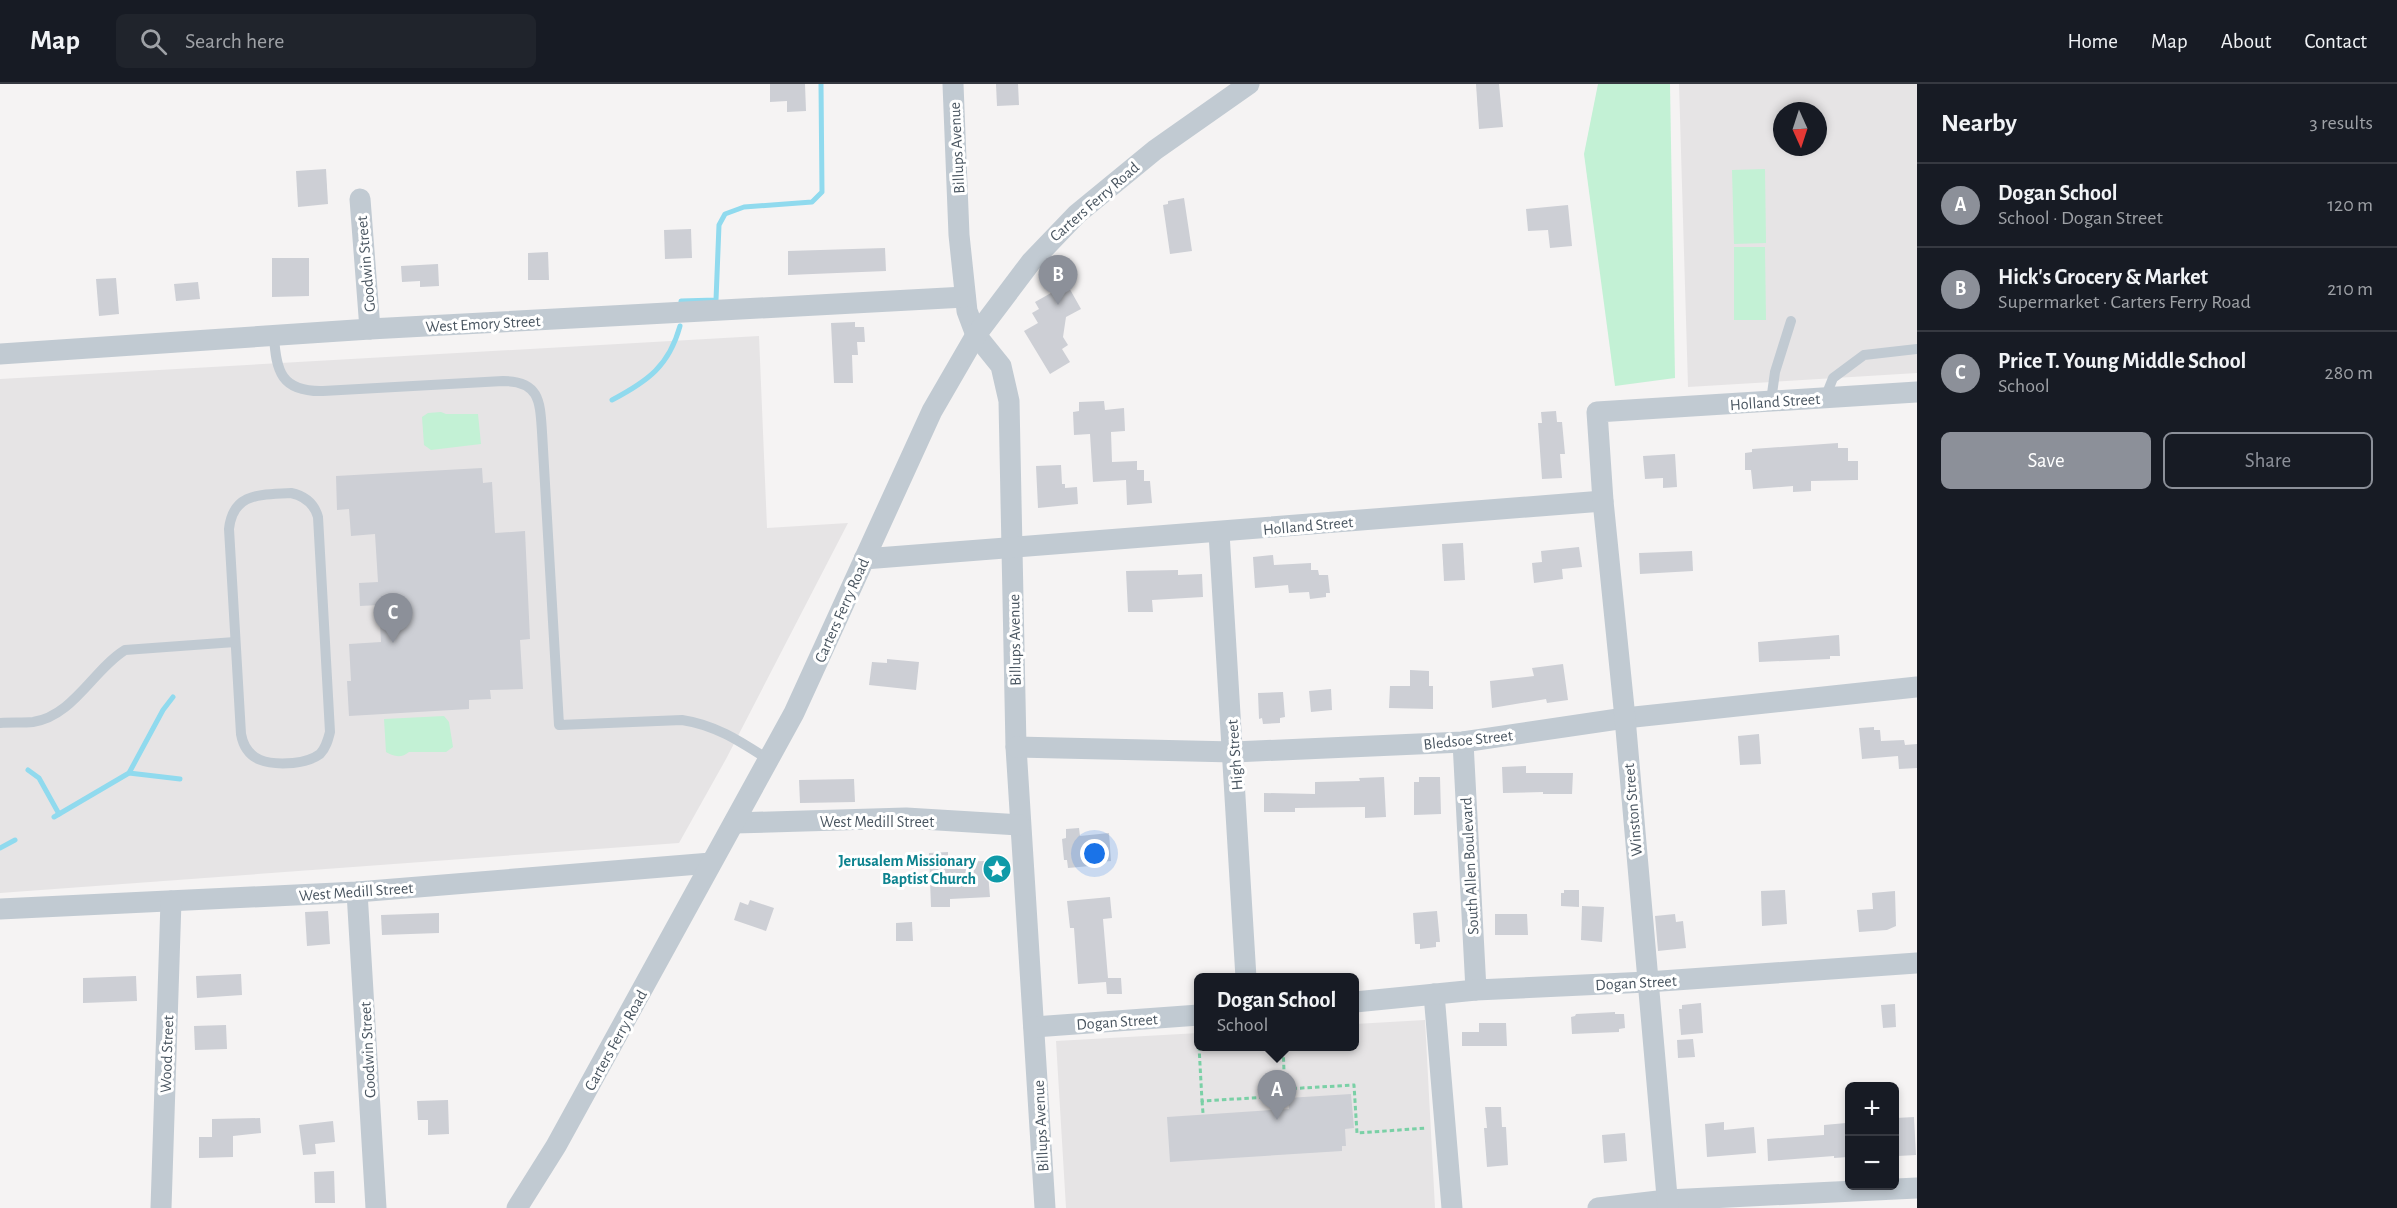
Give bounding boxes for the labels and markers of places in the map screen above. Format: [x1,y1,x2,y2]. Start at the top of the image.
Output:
pin: B [1038,256,1078,305]
pin: C [374,594,412,643]
place label: Jerusalem Missionary Baptist Church [838,853,977,887]
place icon: Jerusalem Missionary Baptist Church [981,853,1013,885]
pin: A [1258,1070,1296,1120]

